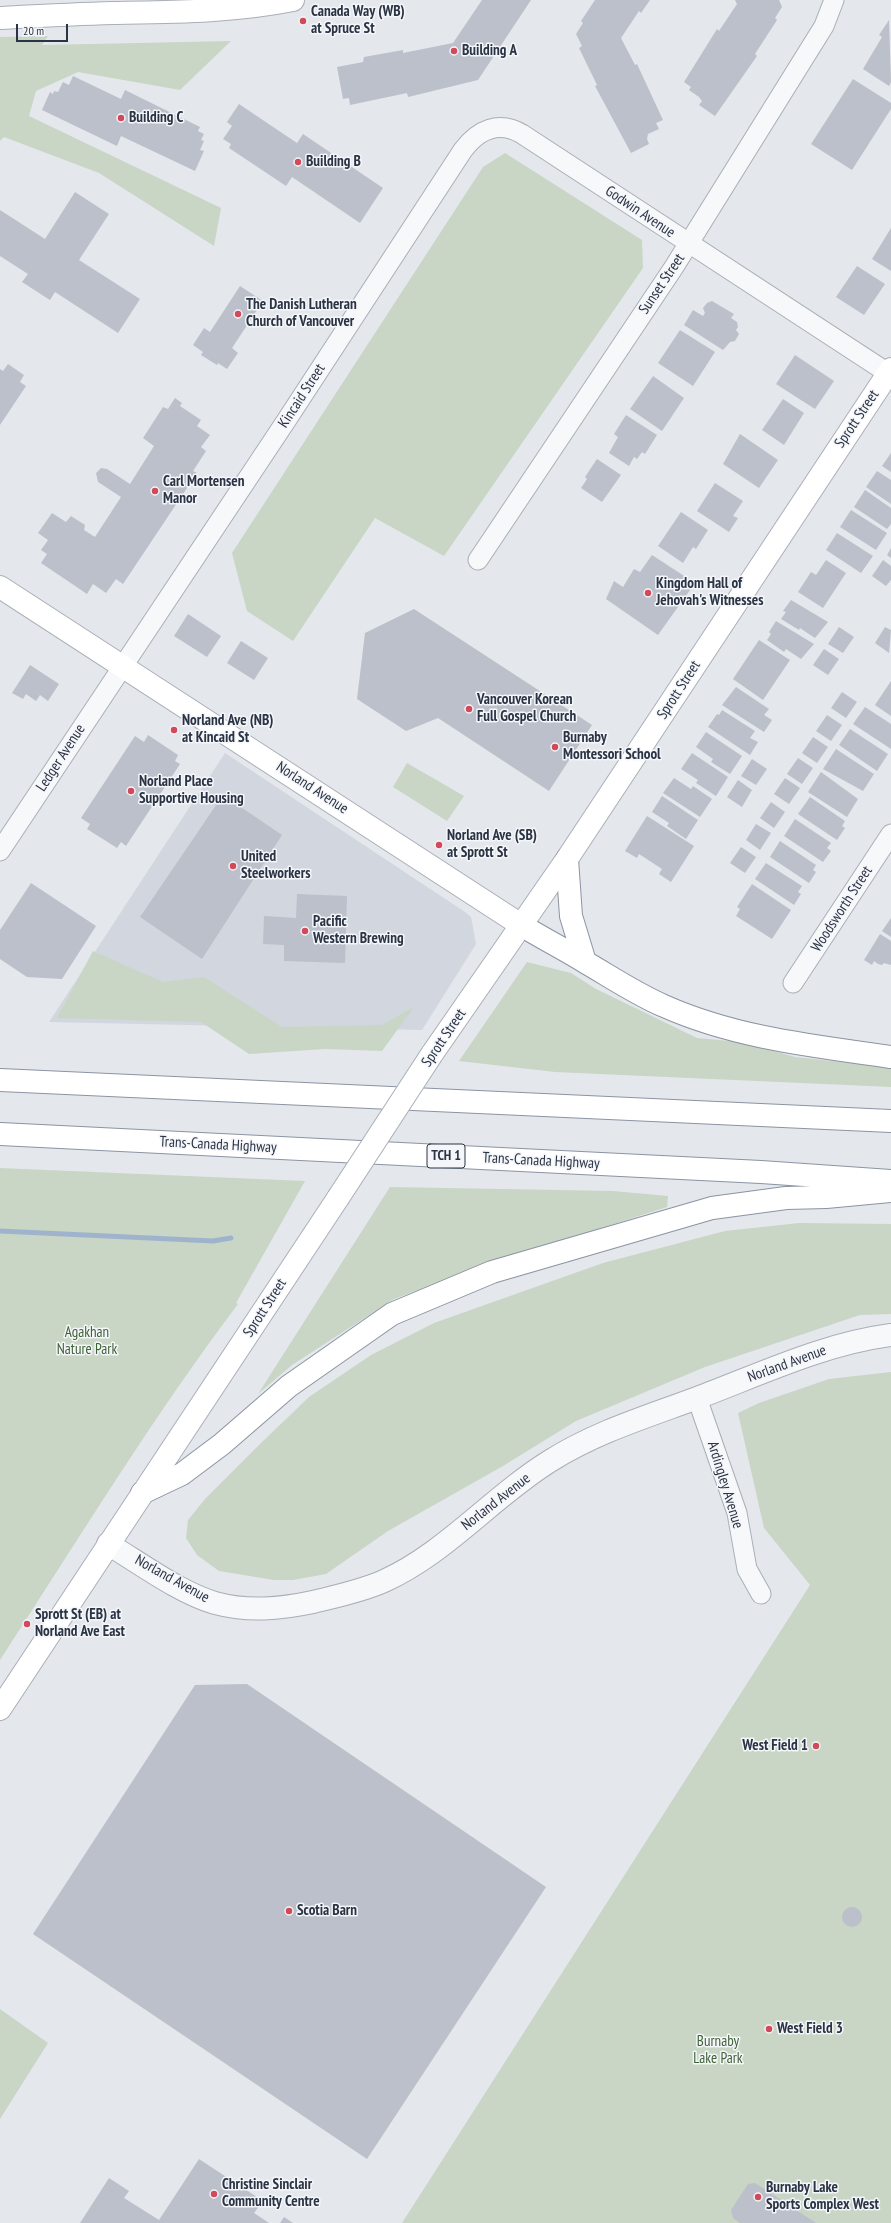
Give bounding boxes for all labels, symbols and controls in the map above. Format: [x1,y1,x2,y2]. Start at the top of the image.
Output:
place label: Canada Way (WB) at Spruce St [311,3,405,38]
scale bar [18,16,70,42]
marker: Canada Way (WB) at Spruce St [298,16,308,26]
text: 20 m [23,23,44,38]
place label: Building A [462,42,517,60]
marker: Building A [449,46,459,56]
place label: Building C [129,109,183,127]
marker: Building C [116,113,126,123]
place label: Building B [306,153,361,171]
marker: Building B [293,157,303,167]
street label: Godwin Avenue [602,182,678,242]
street label: Sunset Street [635,250,689,318]
place label: The Danish Lutheran Church of Vancouver [246,296,357,331]
marker: The Danish Lutheran Church of Vancouver [233,309,243,319]
street label: Kincaid Street [275,361,329,431]
street label: Sprott Street [831,387,883,451]
place label: Carl Mortensen Manor [163,473,244,508]
marker: Carl Mortensen Manor [150,486,160,496]
place label: Kingdom Hall of Jehovah's Witnesses [656,575,763,610]
marker: Kingdom Hall of Jehovah's Witnesses [643,588,653,598]
street label: Sprott Street [653,657,705,723]
place label: Vancouver Korean Full Gospel Church [477,691,576,726]
marker: Vancouver Korean Full Gospel Church [464,704,474,714]
place label: Norland Ave (NB) at Kincaid St [182,712,273,747]
street label: Ledger Avenue [33,721,89,795]
marker: Norland Ave (NB) at Kincaid St [169,725,179,735]
place label: Burnaby Montessori School [563,729,661,764]
marker: Burnaby Montessori School [550,742,560,752]
street label: Norland Avenue [273,758,351,818]
place label: Norland Place Supportive Housing [139,773,244,808]
marker: Norland Place Supportive Housing [126,786,136,796]
place label: Norland Ave (SB) at Sprott St [447,827,537,862]
marker: Norland Ave (SB) at Sprott St [434,840,444,850]
place label: United Steelworkers [241,848,310,883]
marker: United Steelworkers [228,861,238,871]
street label: Woodsworth Street [808,863,876,955]
place label: Pacific Western Brewing [313,913,404,948]
marker: Pacific Western Brewing [300,926,310,936]
street label: Sprott Street [418,1006,470,1070]
street label: Trans-Canada Highway [159,1133,277,1157]
road number: TCH 1 [427,1144,465,1168]
street label: Trans-Canada Highway [482,1149,600,1173]
street label: Sprott Street [239,1275,291,1341]
park label: Agakhan Nature Park [57,1324,117,1359]
street label: Norland Avenue [745,1341,829,1387]
street label: Ardingley Avenue [703,1439,747,1531]
street label: Norland Avenue [458,1470,534,1534]
street label: Norland Avenue [132,1551,212,1607]
place label: Sprott St (EB) at Norland Ave East [35,1606,125,1641]
marker: Sprott St (EB) at Norland Ave East [22,1619,32,1629]
place label: West Field 1 [742,1737,808,1755]
marker: West Field 1 [811,1741,821,1751]
place label: Scotia Barn [297,1902,357,1920]
marker: Scotia Barn [284,1906,294,1916]
place label: West Field 3 [777,2020,843,2038]
marker: West Field 3 [764,2024,774,2034]
park label: Burnaby Lake Park [693,2033,743,2068]
place label: Christine Sinclair Community Centre [222,2176,320,2211]
place label: Burnaby Lake Sports Complex West [766,2179,879,2214]
marker: Christine Sinclair Community Centre [209,2189,219,2199]
marker: Burnaby Lake Sports Complex West [753,2192,763,2202]

